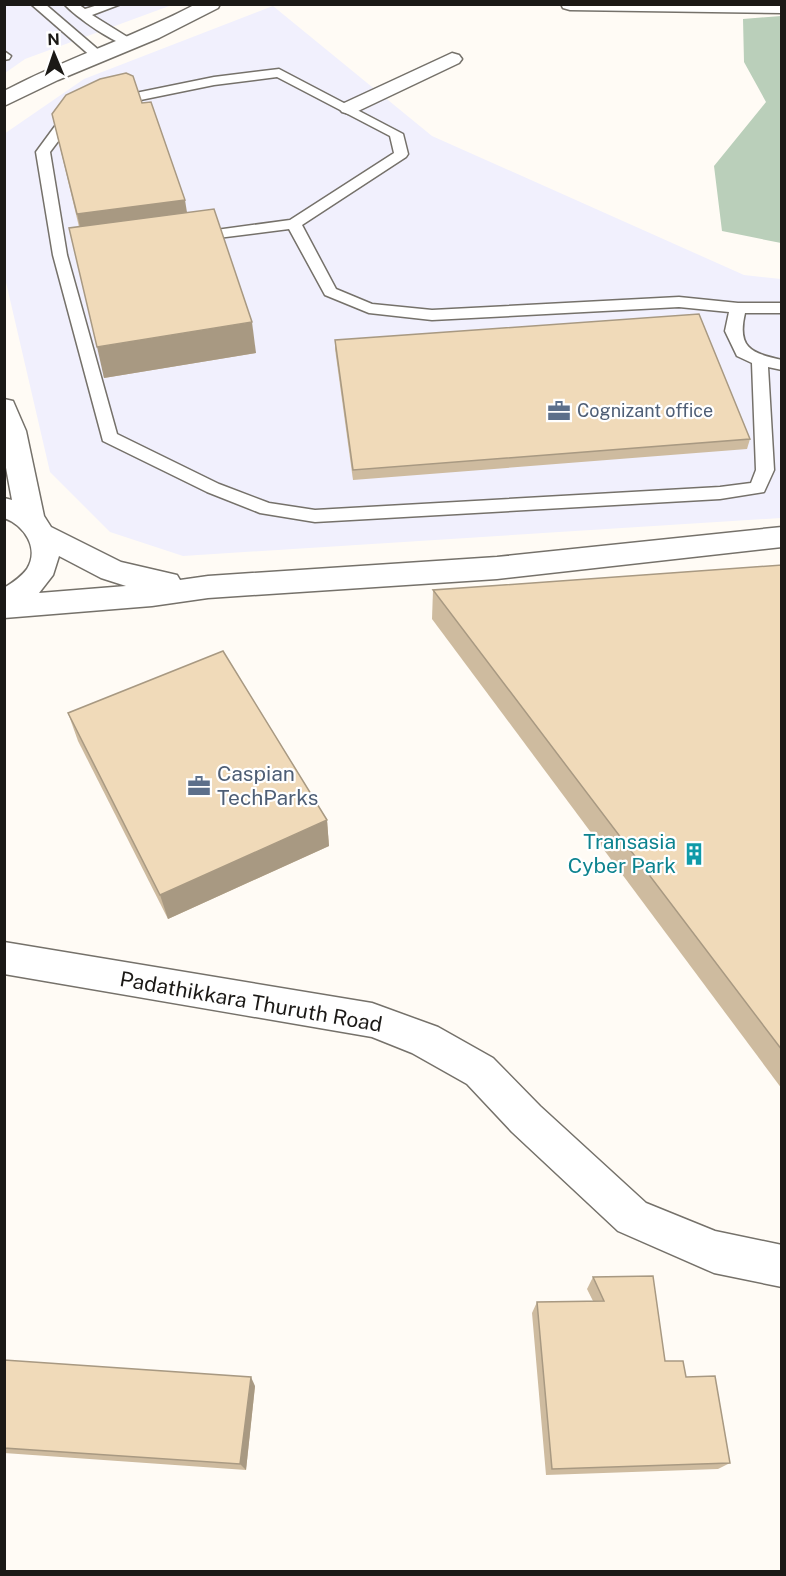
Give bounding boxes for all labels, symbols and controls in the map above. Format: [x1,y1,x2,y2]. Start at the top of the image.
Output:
north arrow [24,24,84,84]
text: N [47,30,60,49]
office icon: Cognizant office [546,398,572,424]
place label: Cognizant office [577,400,713,421]
place label: Caspian TechParks [217,761,318,810]
office icon: Caspian TechParks [186,773,212,799]
place label: Transasia Cyber Park [568,829,676,878]
building icon: Transasia Cyber Park [681,841,707,867]
street label: Padathikkara Thuruth Road [118,966,384,1037]

